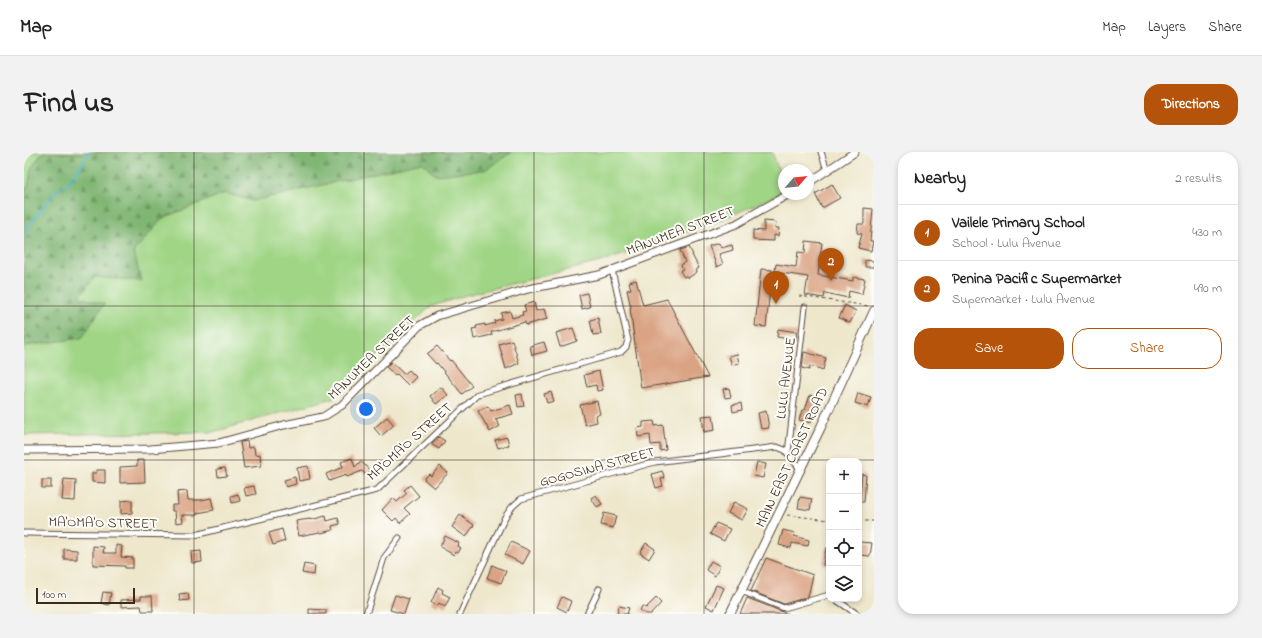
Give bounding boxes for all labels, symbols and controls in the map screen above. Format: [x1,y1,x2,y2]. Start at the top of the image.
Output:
text: Map [20,14,52,41]
text: Map [1102,17,1126,38]
text: Layers [1148,17,1186,38]
text: Share [1208,17,1242,38]
text: Find us [24,84,114,125]
button: Directions [1144,84,1238,125]
north arrow [778,164,814,200]
text: Nearby [914,166,966,191]
text: 2 results [1175,169,1222,188]
street label: MANUMEA STREET [623,201,738,262]
text: Vailele Primary School [952,212,1085,234]
text: 1 [925,223,929,242]
text: 430 m [1192,223,1222,242]
text: School · Lulu Avenue [952,234,1061,253]
pin: 2 [818,248,844,281]
text: Penina Pacific Supermarket [952,268,1122,290]
pin: 1 [763,271,789,304]
text: 2 [924,279,930,298]
text: 490 m [1194,279,1222,298]
text: Supermarket · Lulu Avenue [952,290,1095,309]
street label: MANUMEA STREET [324,311,420,405]
button: Save [914,328,1064,369]
button: Share [1072,328,1222,369]
street label: LULU AVENUE [771,336,802,420]
street label: MAIN EAST COAST ROAD [751,384,834,531]
street label: MA'OMA'O STREET [363,398,457,486]
your location [356,399,376,419]
street label: GOGOSINA STREET [537,442,657,493]
map controls [826,458,862,602]
button: + [826,458,862,494]
button: − [826,494,862,530]
street label: MA'OMA'O STREET [48,512,158,535]
button: locate [826,530,862,566]
button: layers [826,566,862,602]
scale bar [36,586,135,605]
text: 100 m [42,587,66,603]

